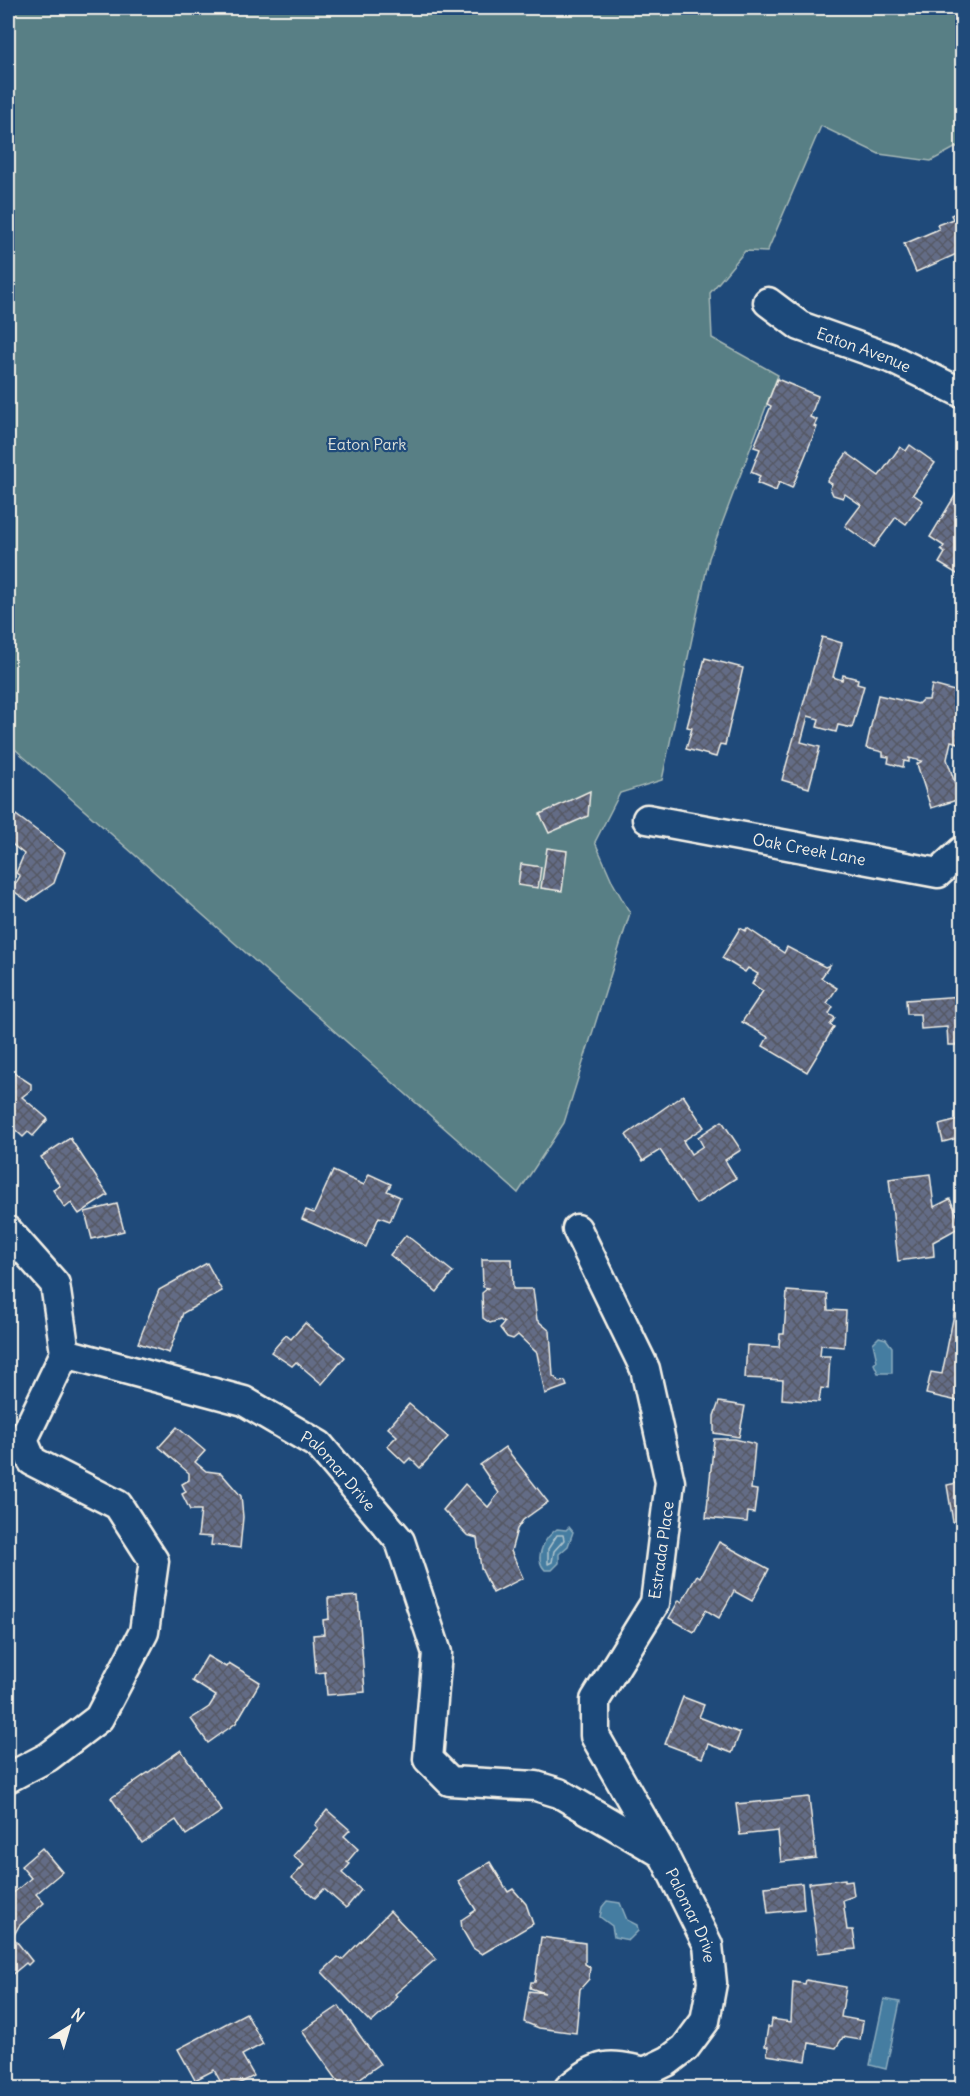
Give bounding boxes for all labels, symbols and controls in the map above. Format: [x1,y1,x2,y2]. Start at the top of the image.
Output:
street label: Eaton Avenue [814,323,914,377]
park label: Eaton Park [328,434,406,454]
street label: Oak Creek Lane [751,829,868,869]
street label: Palomar Drive [297,1427,380,1515]
street label: Estrada Place [644,1500,678,1600]
street label: Palomar Drive [661,1865,720,1964]
north arrow [39,1997,99,2057]
text: N [68,2004,88,2026]

